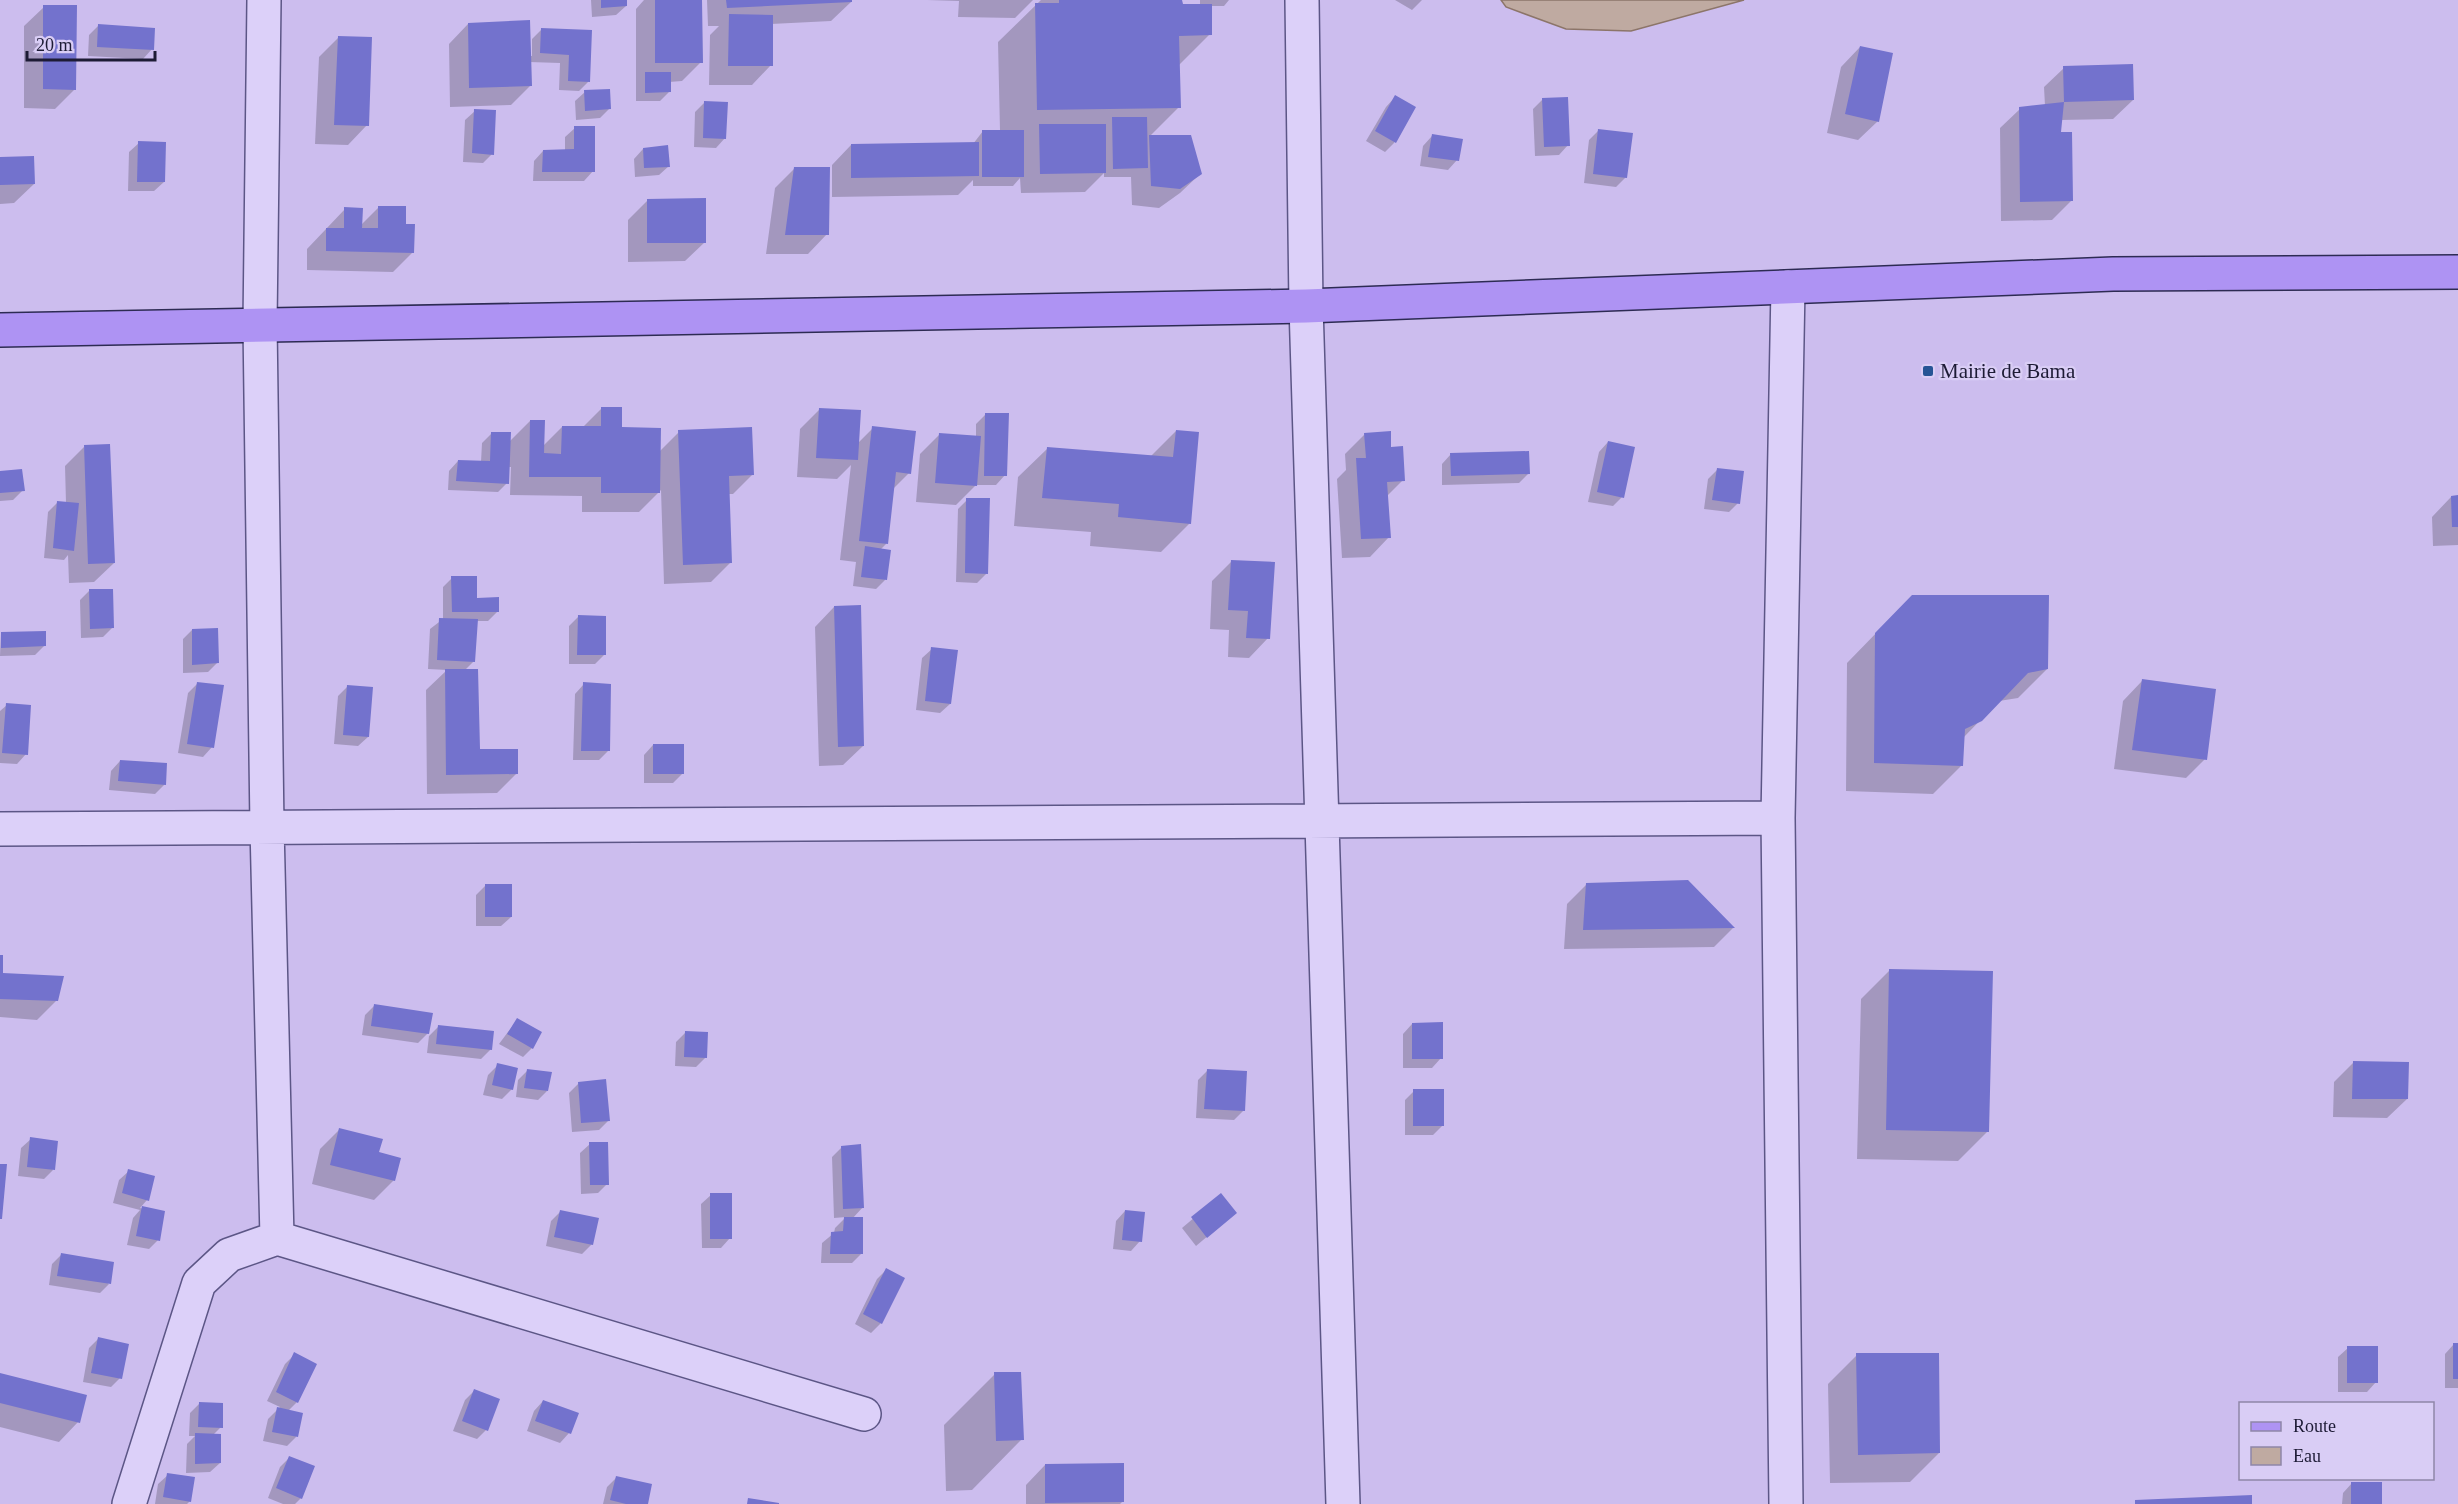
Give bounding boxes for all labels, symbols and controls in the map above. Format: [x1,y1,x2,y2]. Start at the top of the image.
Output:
scale bar [27,24,154,62]
text: 20 m [36,35,73,55]
place label: Mairie de Bama [1940,359,2076,383]
marker: Mairie de Bama [1921,364,1935,378]
legend [2239,1402,2434,1480]
text: Route [2293,1416,2336,1436]
text: Eau [2293,1446,2321,1466]

